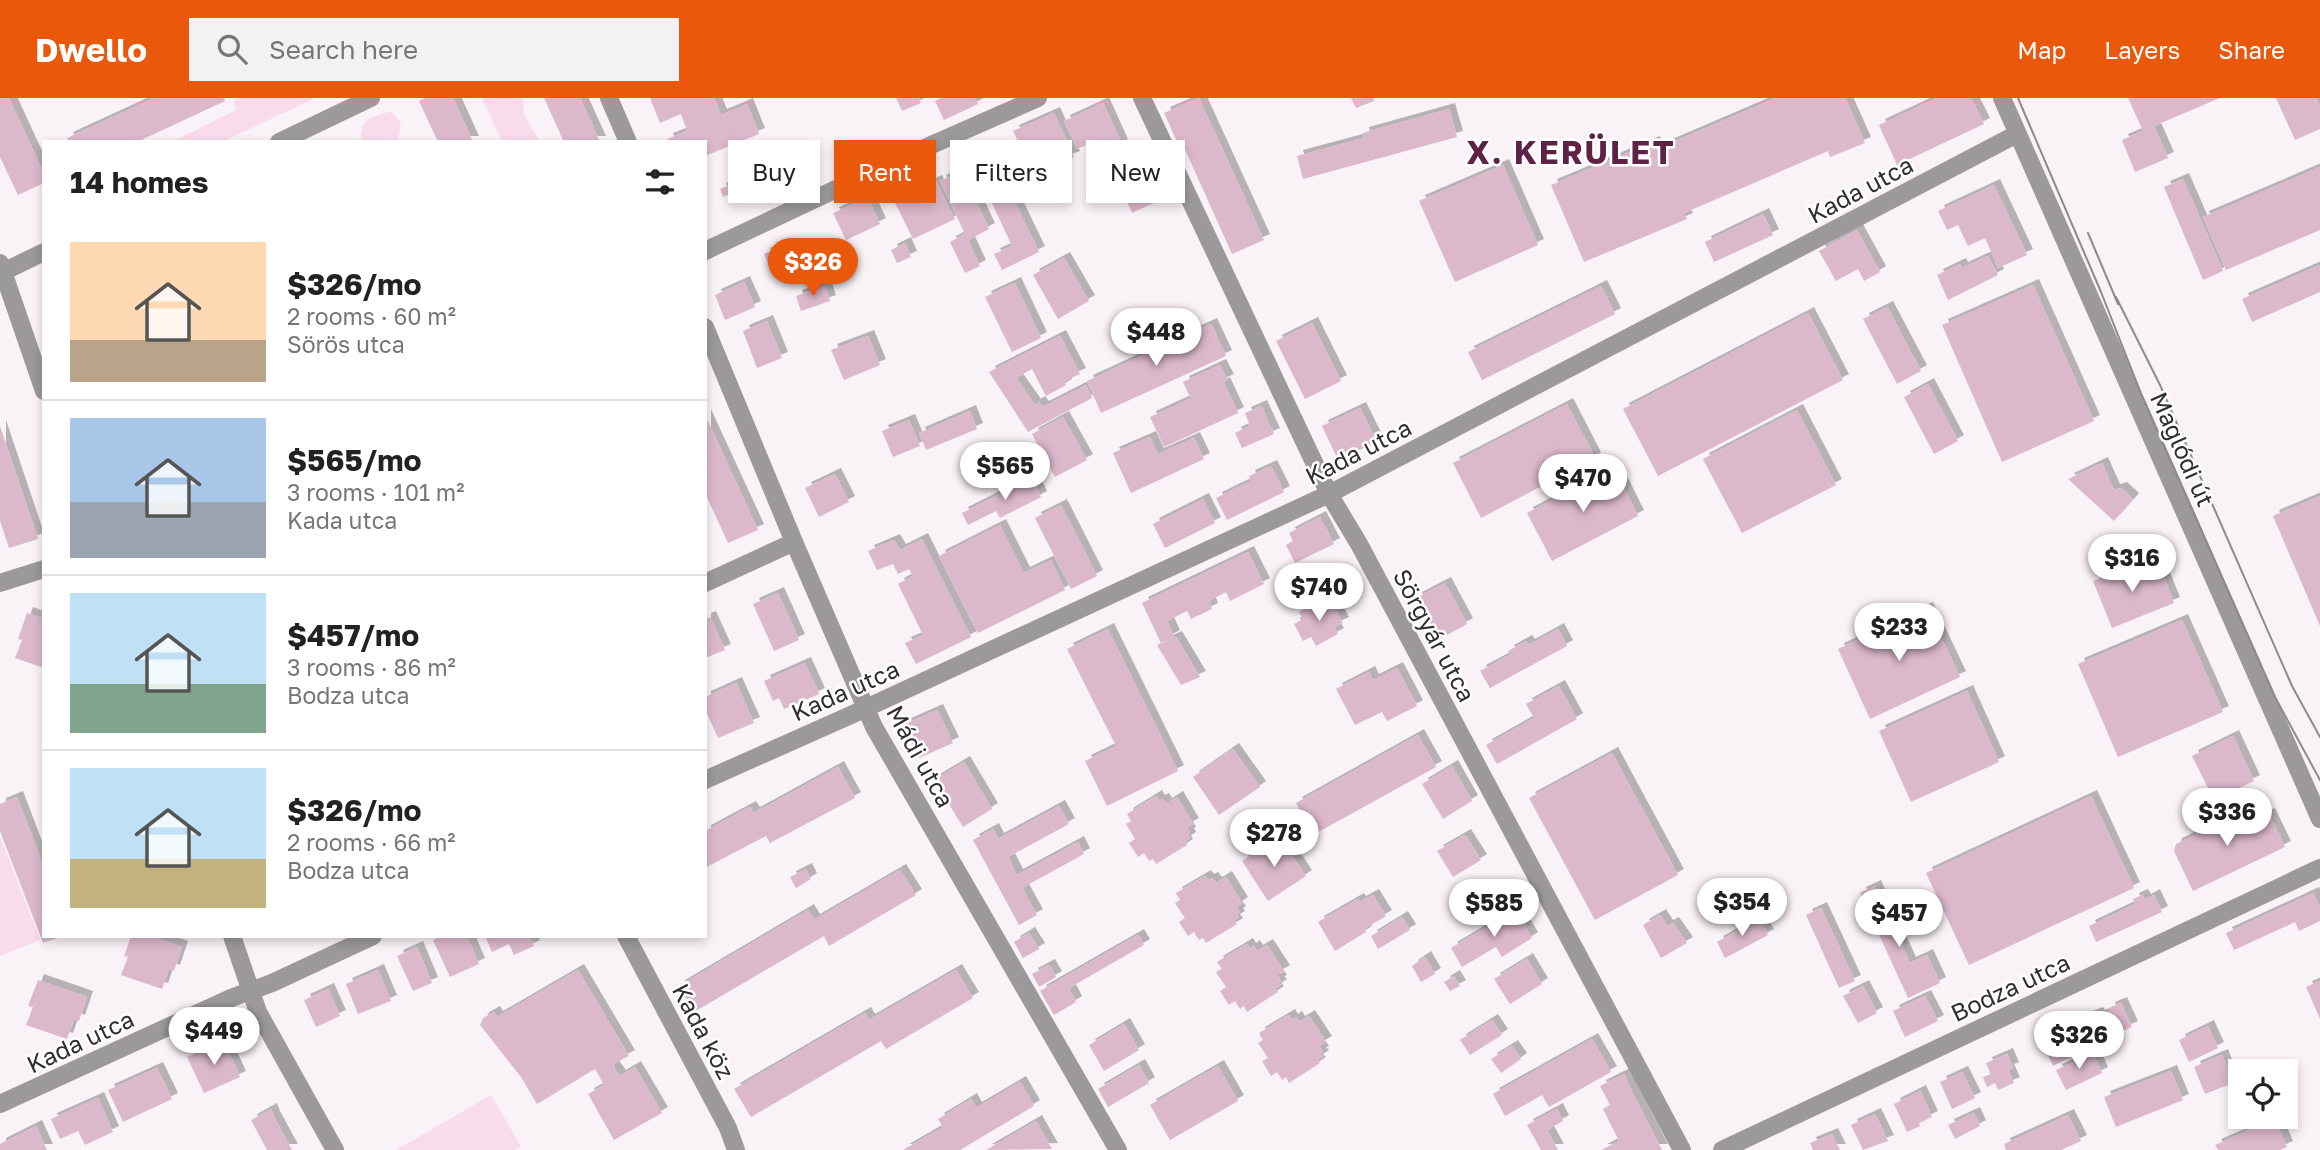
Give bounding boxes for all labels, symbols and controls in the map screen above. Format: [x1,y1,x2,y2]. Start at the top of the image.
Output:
search box [189,18,679,81]
text: Dwello [35,30,147,69]
icon: search [213,30,251,68]
text: Search here [269,34,418,65]
text: Map [2017,35,2066,64]
text: Layers [2104,35,2180,64]
text: Share [2218,35,2285,64]
district label: X. KERÜLET [1466,133,1676,171]
chip: Buy [728,140,820,203]
chip: Rent [834,140,936,203]
chip: Filters [950,140,1072,203]
chip: New [1086,140,1185,203]
street label: Kada utca [1802,149,1918,229]
icon: filters [641,163,679,201]
text: 14 homes [70,164,209,200]
pin: $326 [772,238,854,298]
text: $326 [784,247,842,275]
text: $326/mo [287,266,421,302]
icon: home [126,270,210,354]
text: 2 rooms · 60 m² [287,302,456,330]
pin: $448 [1115,308,1197,368]
text: $448 [1127,317,1185,345]
text: Sörös utca [287,330,405,358]
street label: Maglódi út [2145,387,2221,511]
street label: Kada utca [1300,412,1416,490]
text: $565/mo [287,442,421,478]
pin: $565 [964,442,1046,502]
icon: home [126,446,210,530]
text: $565 [976,451,1034,479]
pin: $470 [1542,454,1624,514]
text: $470 [1554,463,1612,491]
text: 3 rooms · 101 m² [287,478,464,506]
text: Kada utca [287,506,397,534]
pin: $316 [2091,534,2173,594]
text: $316 [2104,543,2160,571]
pin: $740 [1278,564,1360,623]
street label: Sörgyár utca [1388,564,1482,706]
text: $740 [1290,572,1348,600]
pin: $233 [1858,603,1940,663]
text: $233 [1870,612,1928,640]
text: $457/mo [287,617,419,653]
icon: home [126,621,210,705]
text: 3 rooms · 86 m² [287,653,456,681]
street label: Kada utca [787,653,903,727]
text: Bodza utca [287,681,409,709]
street label: Mádi utca [881,700,961,812]
pin: $336 [2186,788,2268,848]
text: $326/mo [287,792,421,828]
icon: home [126,796,210,880]
text: $336 [2198,797,2256,825]
pin: $278 [1233,810,1315,869]
text: $278 [1246,818,1302,846]
text: 2 rooms · 66 m² [287,828,456,856]
text: Bodza utca [287,856,409,884]
pin: $354 [1701,878,1783,938]
pin: $585 [1453,880,1535,939]
text: $354 [1713,887,1771,915]
text: $585 [1465,888,1523,916]
pin: $457 [1858,890,1940,949]
text: $457 [1871,898,1927,926]
street label: Bodza utca [1946,947,2074,1027]
street label: Kada köz [667,978,741,1084]
street label: Kada utca [22,1004,138,1078]
pin: $449 [173,1007,255,1067]
pin: $326 [2038,1012,2120,1071]
text: $449 [185,1016,243,1044]
text: $326 [2050,1020,2108,1048]
map controls [2228,1059,2298,1129]
button: locate [2228,1059,2298,1129]

